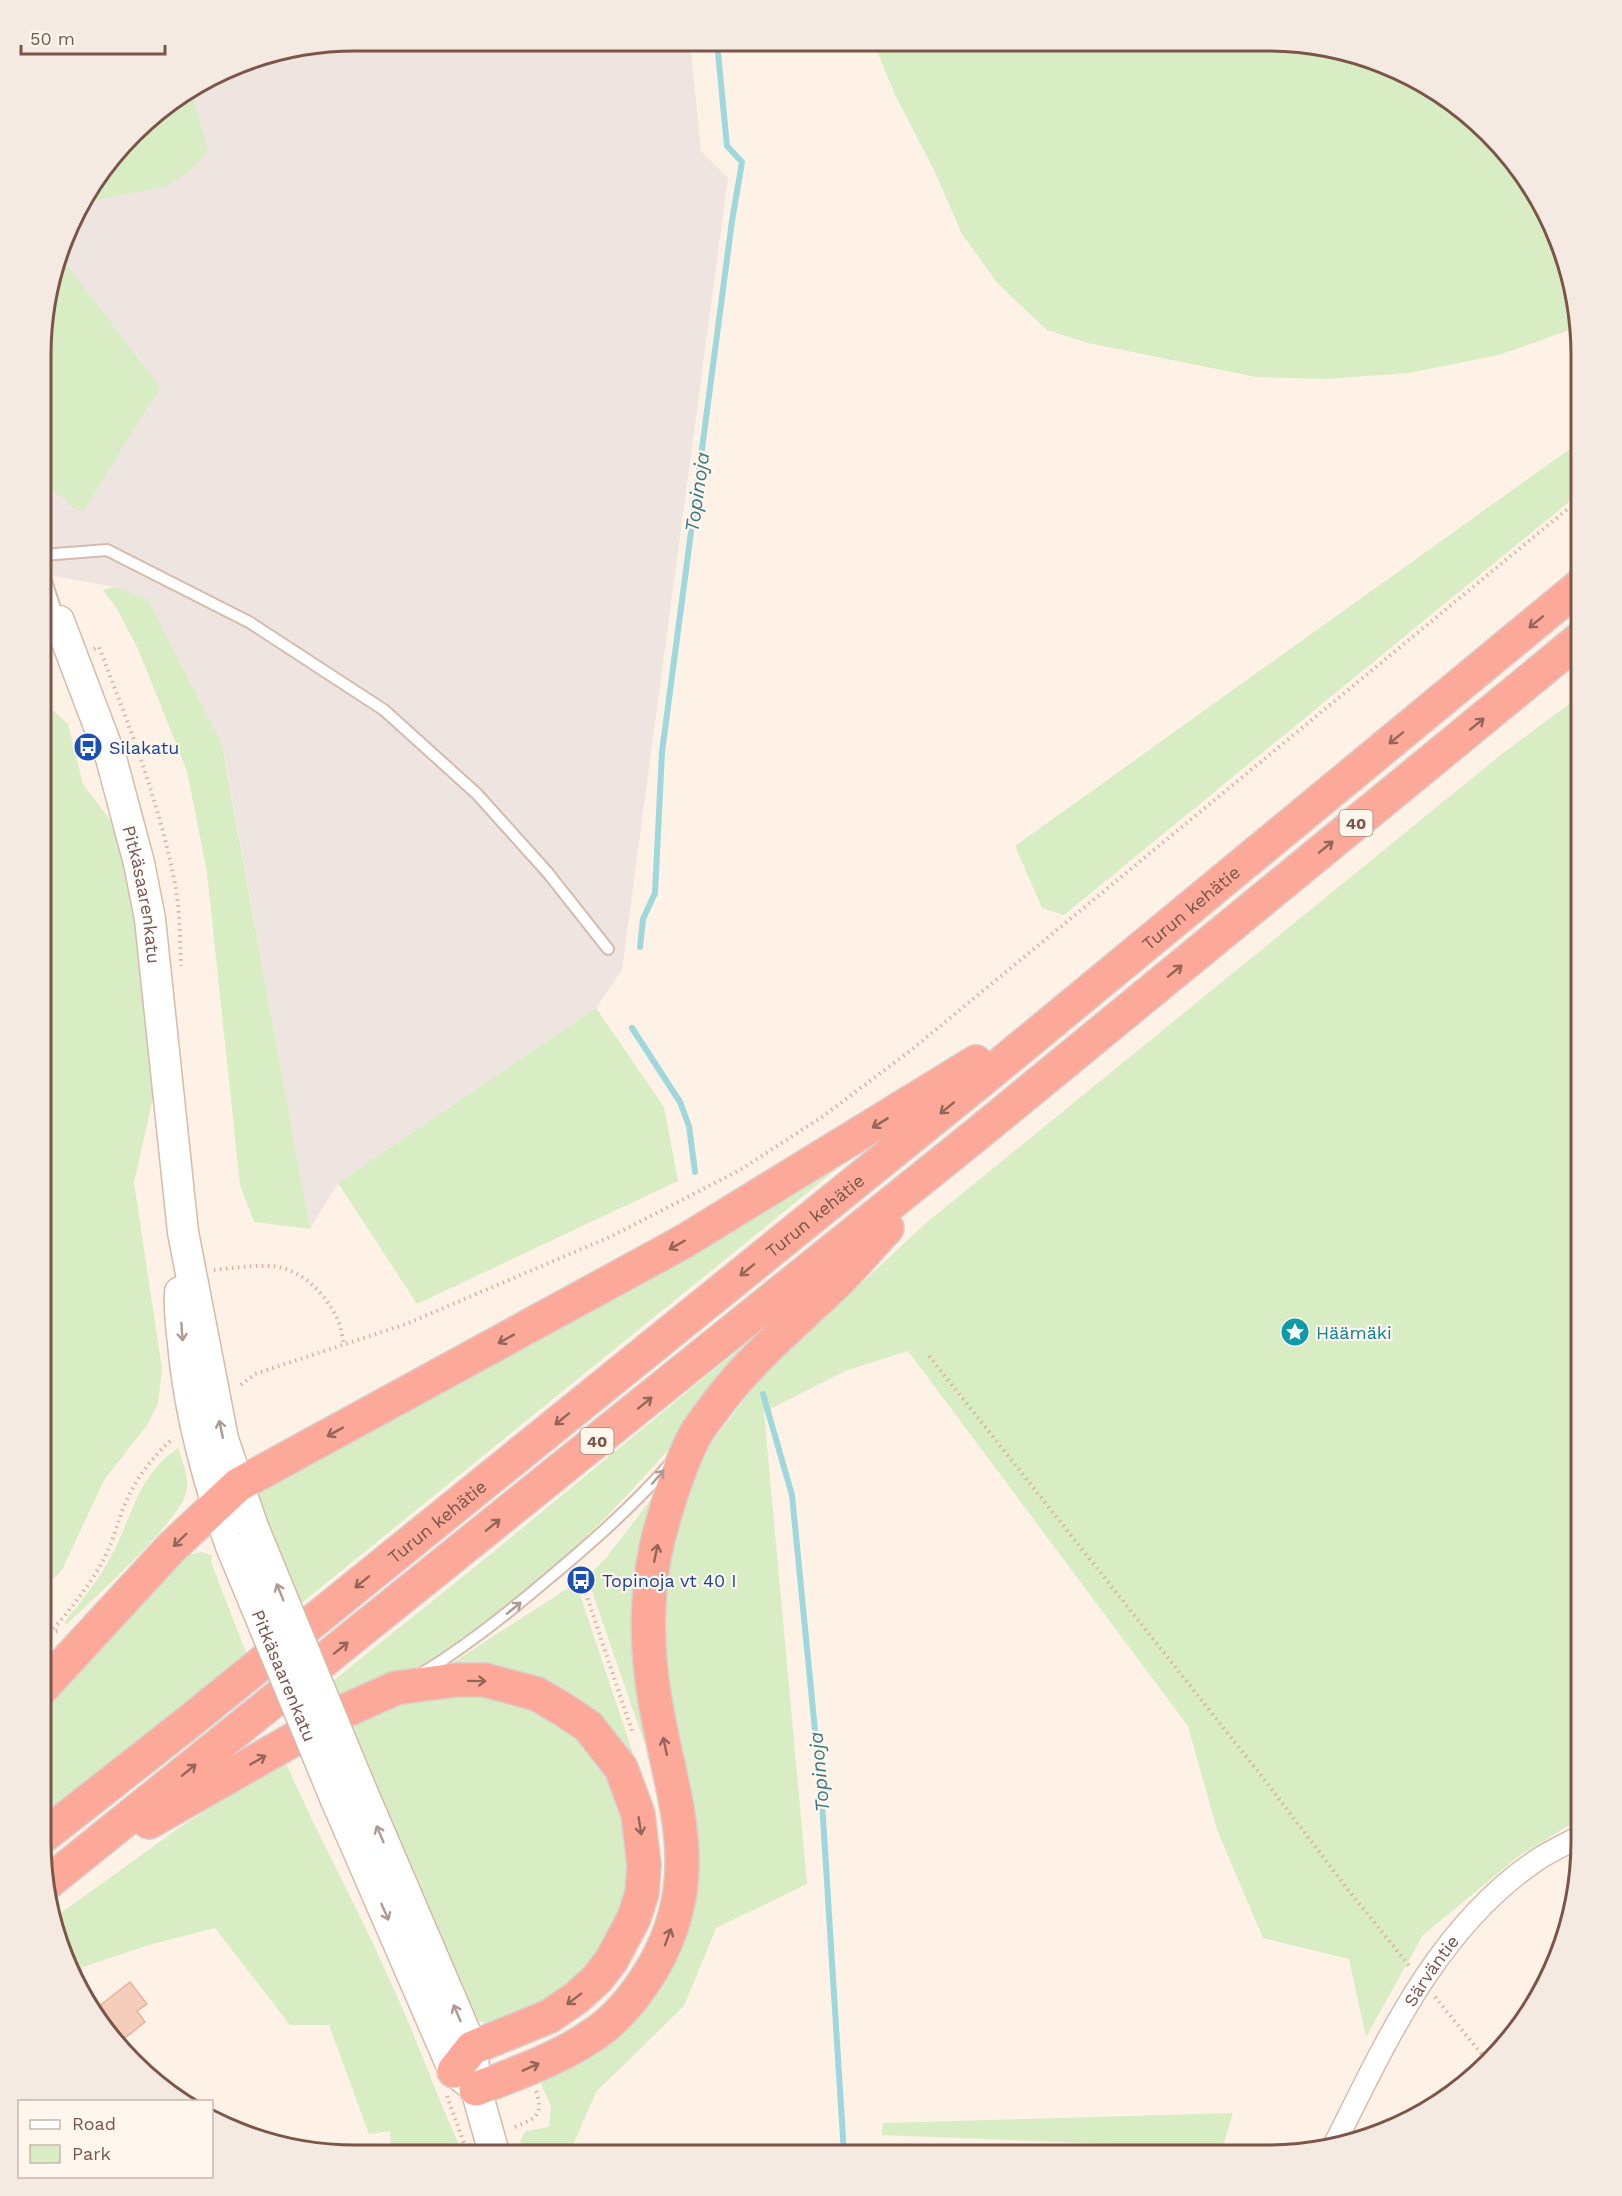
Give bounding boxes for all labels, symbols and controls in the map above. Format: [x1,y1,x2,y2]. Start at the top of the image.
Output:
scale bar [21,18,165,56]
text: 50 m [30,28,75,49]
water label: Topinoja [680,450,714,534]
one-way arrow [1528,616,1544,629]
one-way arrow [1469,717,1485,730]
bus stop icon: Silakatu [72,731,104,763]
one-way arrow [1388,731,1404,744]
place label: Silakatu [109,737,179,758]
road number: 40 [1340,810,1372,836]
street label: Pitkäsaarenkatu [119,823,165,965]
one-way arrow [1318,840,1333,854]
street label: Turun kehätie [1137,861,1244,954]
one-way arrow [1167,964,1183,977]
one-way arrow [940,1102,956,1115]
one-way arrow [872,1117,889,1129]
street label: Turun kehätie [761,1169,868,1261]
one-way arrow [669,1240,687,1251]
one-way arrow [739,1264,755,1277]
place icon: Häämäki [1279,1316,1311,1348]
one-way arrow [177,1322,188,1342]
place label: Häämäki [1316,1322,1392,1343]
one-way arrow [498,1333,515,1345]
one-way arrow [636,1396,652,1409]
one-way arrow [555,1413,571,1426]
one-way arrow [215,1420,226,1440]
one-way arrow [327,1426,344,1438]
road number: 40 [580,1428,614,1454]
one-way arrow [651,1470,665,1485]
street label: Turun kehätie [383,1475,490,1567]
one-way arrow [485,1519,501,1532]
one-way arrow [172,1533,187,1547]
one-way arrow [651,1544,662,1563]
bus stop icon: Topinoja vt 40 I [565,1564,597,1596]
place label: Topinoja vt 40 I [602,1570,737,1591]
one-way arrow [354,1575,370,1588]
one-way arrow [274,1583,285,1601]
one-way arrow [505,1601,521,1614]
street label: Pitkäsaarenkatu [248,1606,321,1744]
one-way arrow [333,1641,349,1654]
one-way arrow [467,1675,487,1686]
water label: Topinoja [804,1731,834,1813]
one-way arrow [659,1737,670,1756]
one-way arrow [249,1754,266,1766]
one-way arrow [181,1763,196,1777]
one-way arrow [635,1816,646,1836]
one-way arrow [374,1825,385,1843]
one-way arrow [379,1902,391,1920]
one-way arrow [663,1928,674,1947]
street label: Särväntie [1399,1931,1463,2010]
one-way arrow [567,1993,583,2006]
one-way arrow [451,2004,462,2022]
one-way arrow [521,2061,539,2073]
legend [18,2100,213,2178]
text: Road [72,2113,116,2134]
text: Park [72,2143,111,2164]

